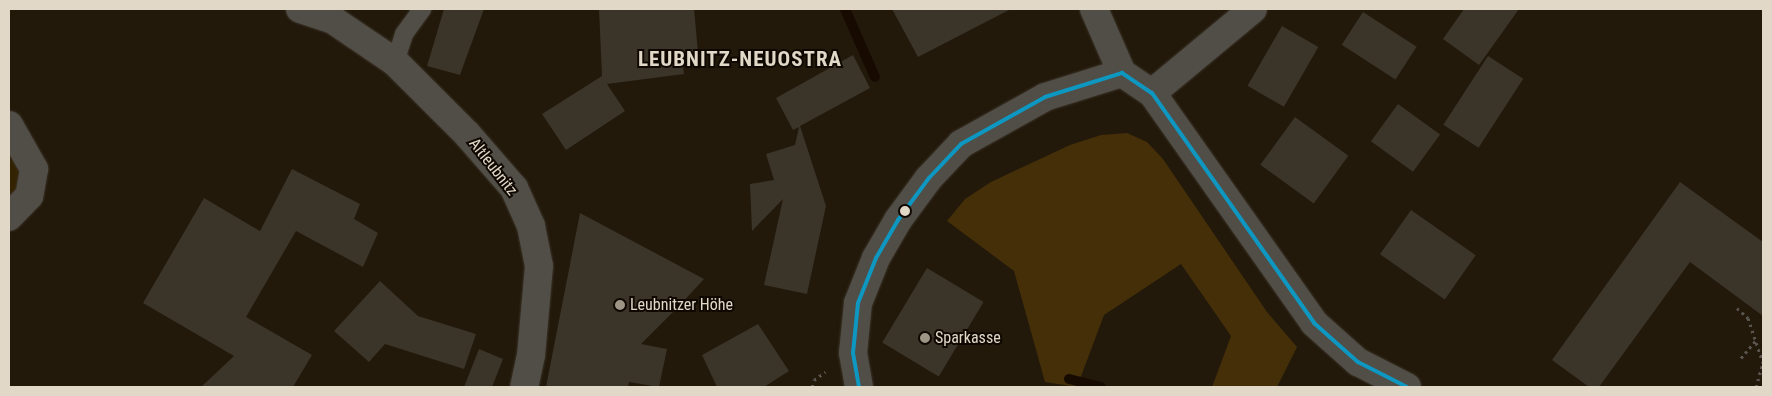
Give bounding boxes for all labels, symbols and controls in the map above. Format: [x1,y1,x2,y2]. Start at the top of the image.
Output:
district label: LEUBNITZ-NEUOSTRA [636,46,844,72]
street label: Altleubnitz [465,134,521,200]
unlabelled marker [900,206,910,216]
place label: Leubnitzer Höhe [630,295,733,315]
marker: Leubnitzer Höhe [614,299,626,311]
place label: Sparkasse [935,328,1001,348]
marker: Sparkasse [919,332,931,344]

